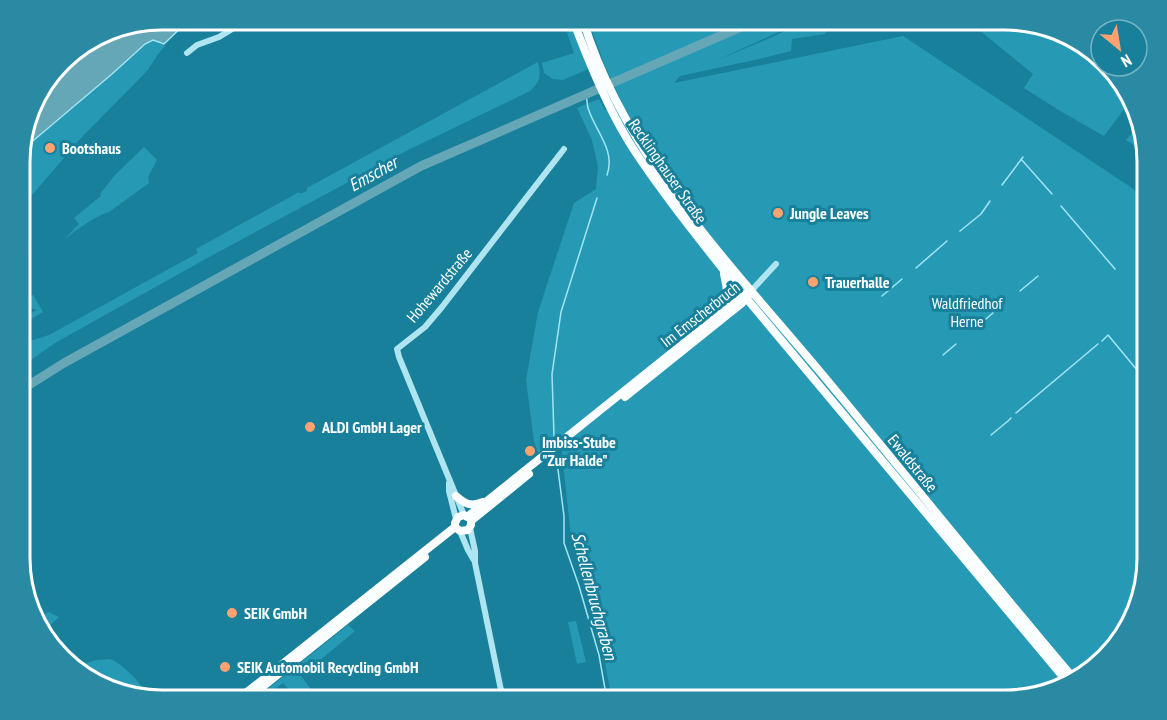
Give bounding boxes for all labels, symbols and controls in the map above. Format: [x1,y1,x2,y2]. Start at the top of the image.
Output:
north arrow [1089,18,1149,78]
text: N [1118,50,1135,72]
street label: Recklinghauser Straße [624,115,712,227]
place label: Bootshaus [62,138,121,158]
marker: Bootshaus [43,141,57,155]
water label: Emscher [344,149,404,196]
place label: Jungle Leaves [789,203,869,223]
marker: Jungle Leaves [771,206,785,220]
street label: Hohewardstraße [402,244,476,326]
place label: Trauerhalle [825,272,890,292]
marker: Trauerhalle [806,275,820,289]
street label: Im Emscherbruch [656,277,744,351]
park label: Waldfriedhof Herne [932,293,1003,331]
place label: ALDI GmbH Lager [321,417,422,437]
marker: ALDI GmbH Lager [303,420,317,434]
street label: Ewaldstraße [884,430,942,496]
place label: Imbiss-Stube "Zur Halde" [542,432,616,470]
marker: Imbiss-Stube "Zur Halde" [523,444,537,458]
water label: Schellenbruchgraben [566,530,623,663]
place label: SEIK GmbH [244,603,307,623]
marker: SEIK GmbH [225,606,239,620]
place label: SEIK Automobil Recycling GmbH [237,657,419,677]
marker: SEIK Automobil Recycling GmbH [218,660,232,674]

